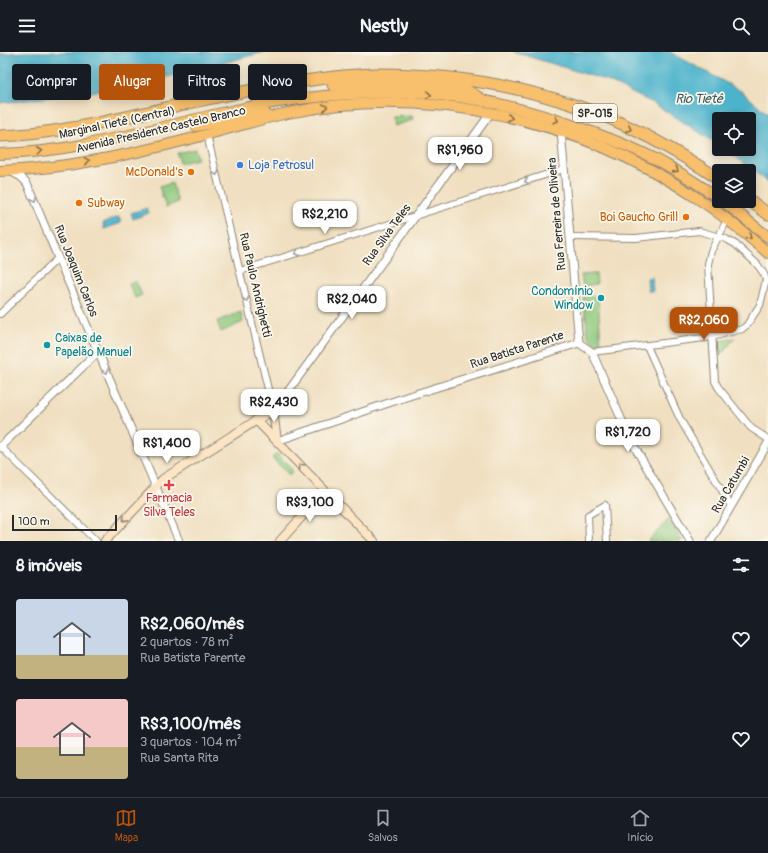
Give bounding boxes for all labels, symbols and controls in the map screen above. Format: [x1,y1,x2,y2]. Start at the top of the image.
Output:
icon: menu [16,15,38,37]
text: Nestly [360,15,408,38]
icon: search [730,15,752,37]
chip: Comprar [12,64,91,100]
chip: Alugar [99,64,165,100]
chip: Filtros [173,64,240,100]
chip: Novo [248,64,307,100]
one-way arrow [426,91,432,99]
water label: Rio Tietê [675,91,724,107]
street label: Marginal Tietê (Central) [58,103,176,143]
street label: Avenida Presidente Castelo Branco [75,103,248,157]
one-way arrow [322,103,328,112]
road number: SP-015 [573,104,617,122]
map controls [712,112,756,208]
button: locate [712,112,756,156]
one-way arrow [507,113,513,121]
one-way arrow [553,115,560,123]
one-way arrow [625,124,633,132]
pin: R$1,960 [423,137,497,171]
text: R$1,960 [437,142,483,158]
one-way arrow [36,147,42,156]
street label: Rua Ferreira de Oliveira [545,156,569,271]
one-way arrow [84,157,90,166]
place label: Loja Petrosul [248,158,314,173]
marker: Loja Petrosul [235,160,245,170]
button: layers [712,164,756,208]
place label: McDonald's [126,165,184,180]
one-way arrow [672,166,679,173]
marker: McDonald's [186,167,196,177]
one-way arrow [211,169,220,176]
one-way arrow [523,176,530,185]
one-way arrow [29,195,37,203]
place label: Subway [87,196,125,211]
marker: Subway [74,198,84,208]
pin: R$2,210 [288,201,362,235]
street label: Rua Silva Teles [360,201,415,269]
text: R$2,210 [302,206,348,222]
place label: Boi Gaucho Grill [600,210,678,225]
marker: Boi Gaucho Grill [681,212,691,222]
street label: Rua Joaquim Carlos [51,223,101,320]
street label: Rua Paulo Andrighetti [236,231,274,339]
one-way arrow [745,233,752,240]
one-way arrow [294,248,301,257]
place label: Condomínio Window [531,284,594,313]
pin: R$2,040 [315,286,389,320]
text: R$2,040 [327,291,377,307]
marker: Condomínio Window [596,293,606,303]
one-way arrow [242,296,250,302]
pin: R$2,060 [667,307,741,341]
text: R$2,060 [679,312,729,328]
street label: Rua Batista Parente [468,328,566,372]
place label: Caixas de Papelão Manuel [55,331,132,360]
marker: Caixas de Papelão Manuel [42,340,52,350]
one-way arrow [101,367,109,374]
pin: R$2,430 [237,389,311,423]
text: R$2,430 [250,394,298,410]
pin: R$1,720 [591,419,665,453]
text: R$1,720 [605,424,651,440]
pin: R$1,400 [130,430,204,464]
text: R$1,400 [143,435,191,451]
street label: Rua Catumbi [709,454,753,516]
one-way arrow [299,464,306,471]
marker: Farmacia Silva Teles [164,480,174,490]
pin: R$3,100 [273,489,347,523]
place label: Farmacia Silva Teles [143,491,195,520]
text: R$3,100 [286,494,334,510]
scale bar [12,513,117,532]
one-way arrow [123,514,130,521]
text: 100 m [18,515,49,528]
icon: filters [730,554,752,576]
text: 8 imóveis [16,555,82,576]
text: R$2,060/mês [140,613,244,634]
icon: home [48,615,96,663]
icon: heart [730,628,752,650]
text: 2 quartos · 78 m² [140,634,234,650]
text: Rua Batista Parente [140,650,246,666]
text: R$3,100/mês [140,713,241,734]
icon: home [48,715,96,763]
icon: heart [730,728,752,750]
text: 3 quartos · 104 m² [140,734,242,750]
text: Rua Santa Rita [140,750,219,766]
tab: Mapa [115,807,138,844]
tab: Salvos [368,807,398,844]
tab: Início [627,807,653,844]

